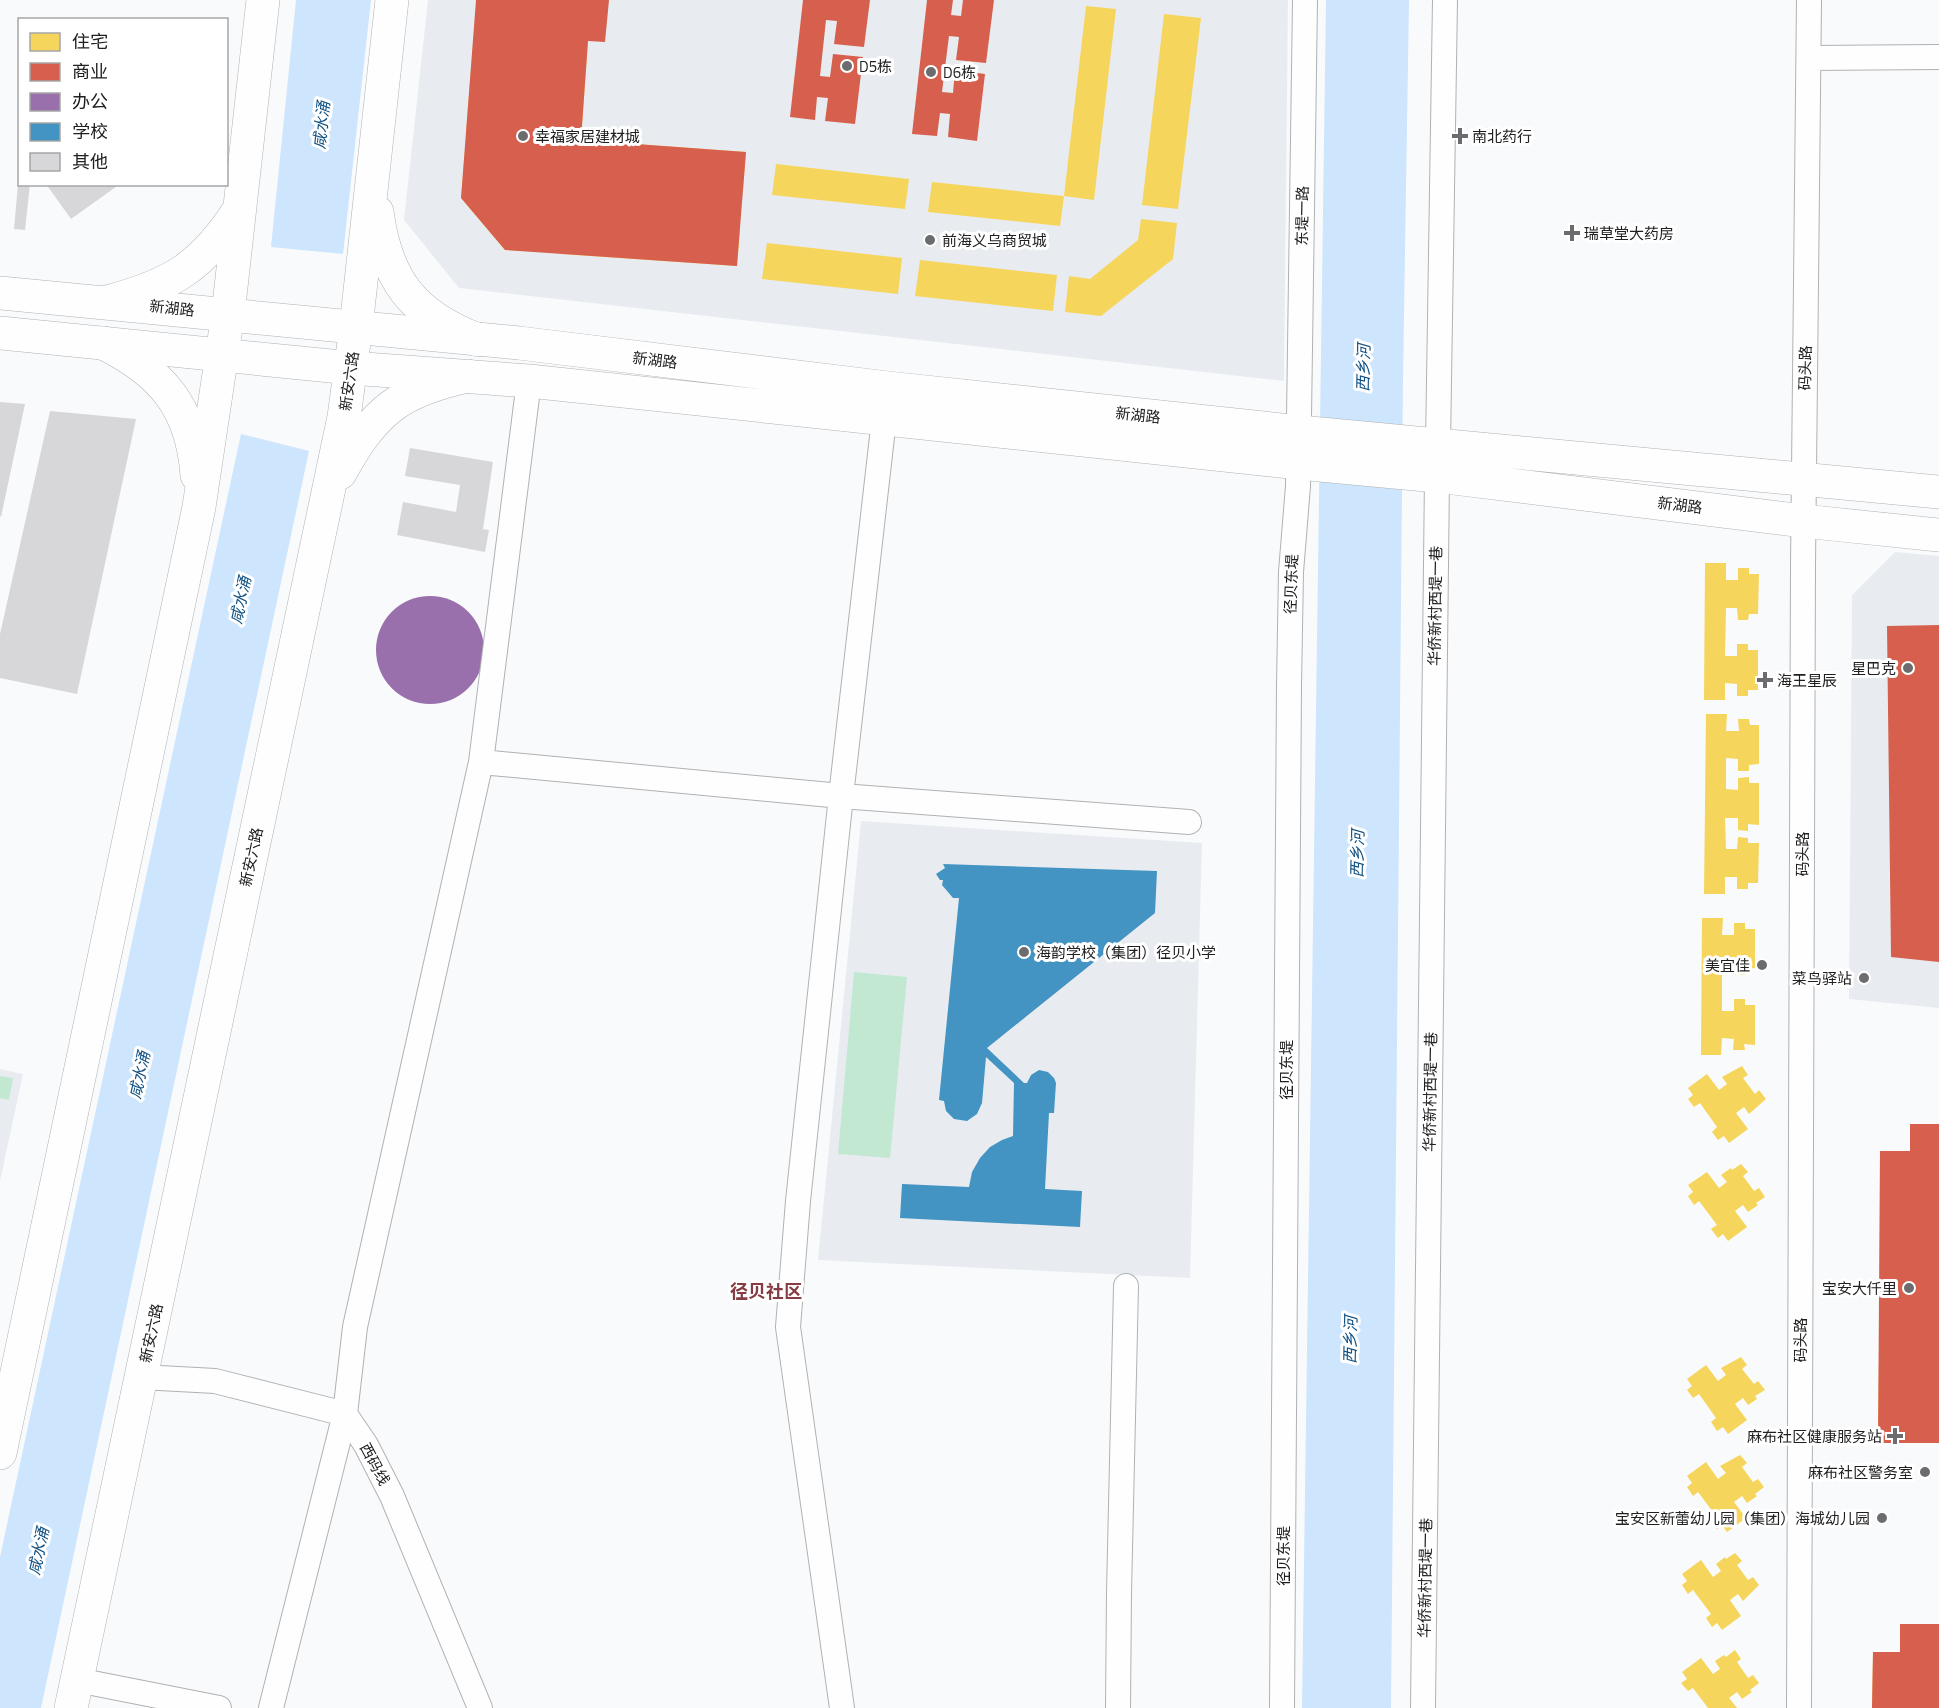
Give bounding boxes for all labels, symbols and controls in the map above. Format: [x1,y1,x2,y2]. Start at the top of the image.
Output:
legend [18,18,228,186]
text: 住宅 [72,28,108,55]
place label: D5栋 [859,55,892,78]
text: 商业 [72,58,108,85]
marker: D5栋 [840,59,854,73]
place label: D6栋 [943,61,976,84]
marker: D6栋 [924,65,938,79]
text: 办公 [72,88,108,115]
water label: 咸水涌 [307,98,336,150]
text: 学校 [72,118,108,145]
place label: 幸福家居建材城 [535,125,640,148]
place label: 南北药行 [1472,125,1532,148]
marker: 幸福家居建材城 [516,129,530,143]
marker: 南北药行 [1453,129,1467,143]
text: 其他 [72,148,108,175]
street label: 东堤一路 [1290,186,1314,246]
place label: 瑞草堂大药房 [1584,222,1674,245]
marker: 瑞草堂大药房 [1565,226,1579,240]
place label: 前海义乌商贸城 [942,229,1047,252]
marker: 前海义乌商贸城 [923,233,937,247]
street label: 新湖路 [148,294,196,322]
water label: 西乡河 [1351,341,1375,392]
street label: 码头路 [1793,345,1817,391]
street label: 新湖路 [631,346,679,374]
street label: 新安六路 [333,350,365,412]
street label: 新湖路 [1114,401,1162,429]
street label: 新湖路 [1656,491,1704,519]
street label: 华侨新村西堤一巷 [1422,546,1448,666]
street label: 径贝东堤 [1278,554,1304,614]
water label: 咸水涌 [223,572,257,626]
place label: 星巴克 [1851,657,1896,680]
marker: 星巴克 [1901,661,1915,675]
place label: 海王星辰 [1777,669,1837,692]
marker: 海王星辰 [1758,673,1772,687]
street label: 新安六路 [234,825,268,889]
water label: 西乡河 [1345,827,1369,878]
street label: 码头路 [1791,831,1814,877]
place label: 海韵学校（集团）径贝小学 [1036,941,1216,964]
marker: 海韵学校（集团）径贝小学 [1017,945,1031,959]
place label: 美宜佳 [1705,954,1750,977]
marker: 美宜佳 [1755,958,1769,972]
place label: 菜鸟驿站 [1792,967,1852,990]
marker: 菜鸟驿站 [1857,971,1871,985]
street label: 华侨新村西堤一巷 [1417,1032,1443,1152]
street label: 径贝东堤 [1275,1040,1298,1100]
water label: 咸水涌 [122,1047,156,1101]
place label: 宝安大仟里 [1822,1277,1897,1300]
district label: 径贝社区 [730,1278,802,1305]
marker: 宝安大仟里 [1902,1281,1916,1295]
street label: 新安六路 [134,1301,168,1365]
water label: 西乡河 [1338,1313,1362,1364]
street label: 码头路 [1789,1317,1812,1363]
place label: 麻布社区健康服务站 [1747,1425,1882,1448]
marker: 麻布社区健康服务站 [1886,1427,1904,1445]
street label: 西码线 [354,1439,396,1489]
place label: 麻布社区警务室 [1808,1461,1913,1484]
marker: 麻布社区警务室 [1918,1465,1932,1479]
place label: 宝安区新蕾幼儿园（集团）海城幼儿园 [1615,1507,1870,1530]
marker: 宝安区新蕾幼儿园（集团）海城幼儿园 [1875,1511,1889,1525]
street label: 华侨新村西堤一巷 [1412,1518,1438,1638]
water label: 咸水涌 [21,1523,55,1577]
street label: 径贝东堤 [1272,1526,1295,1586]

